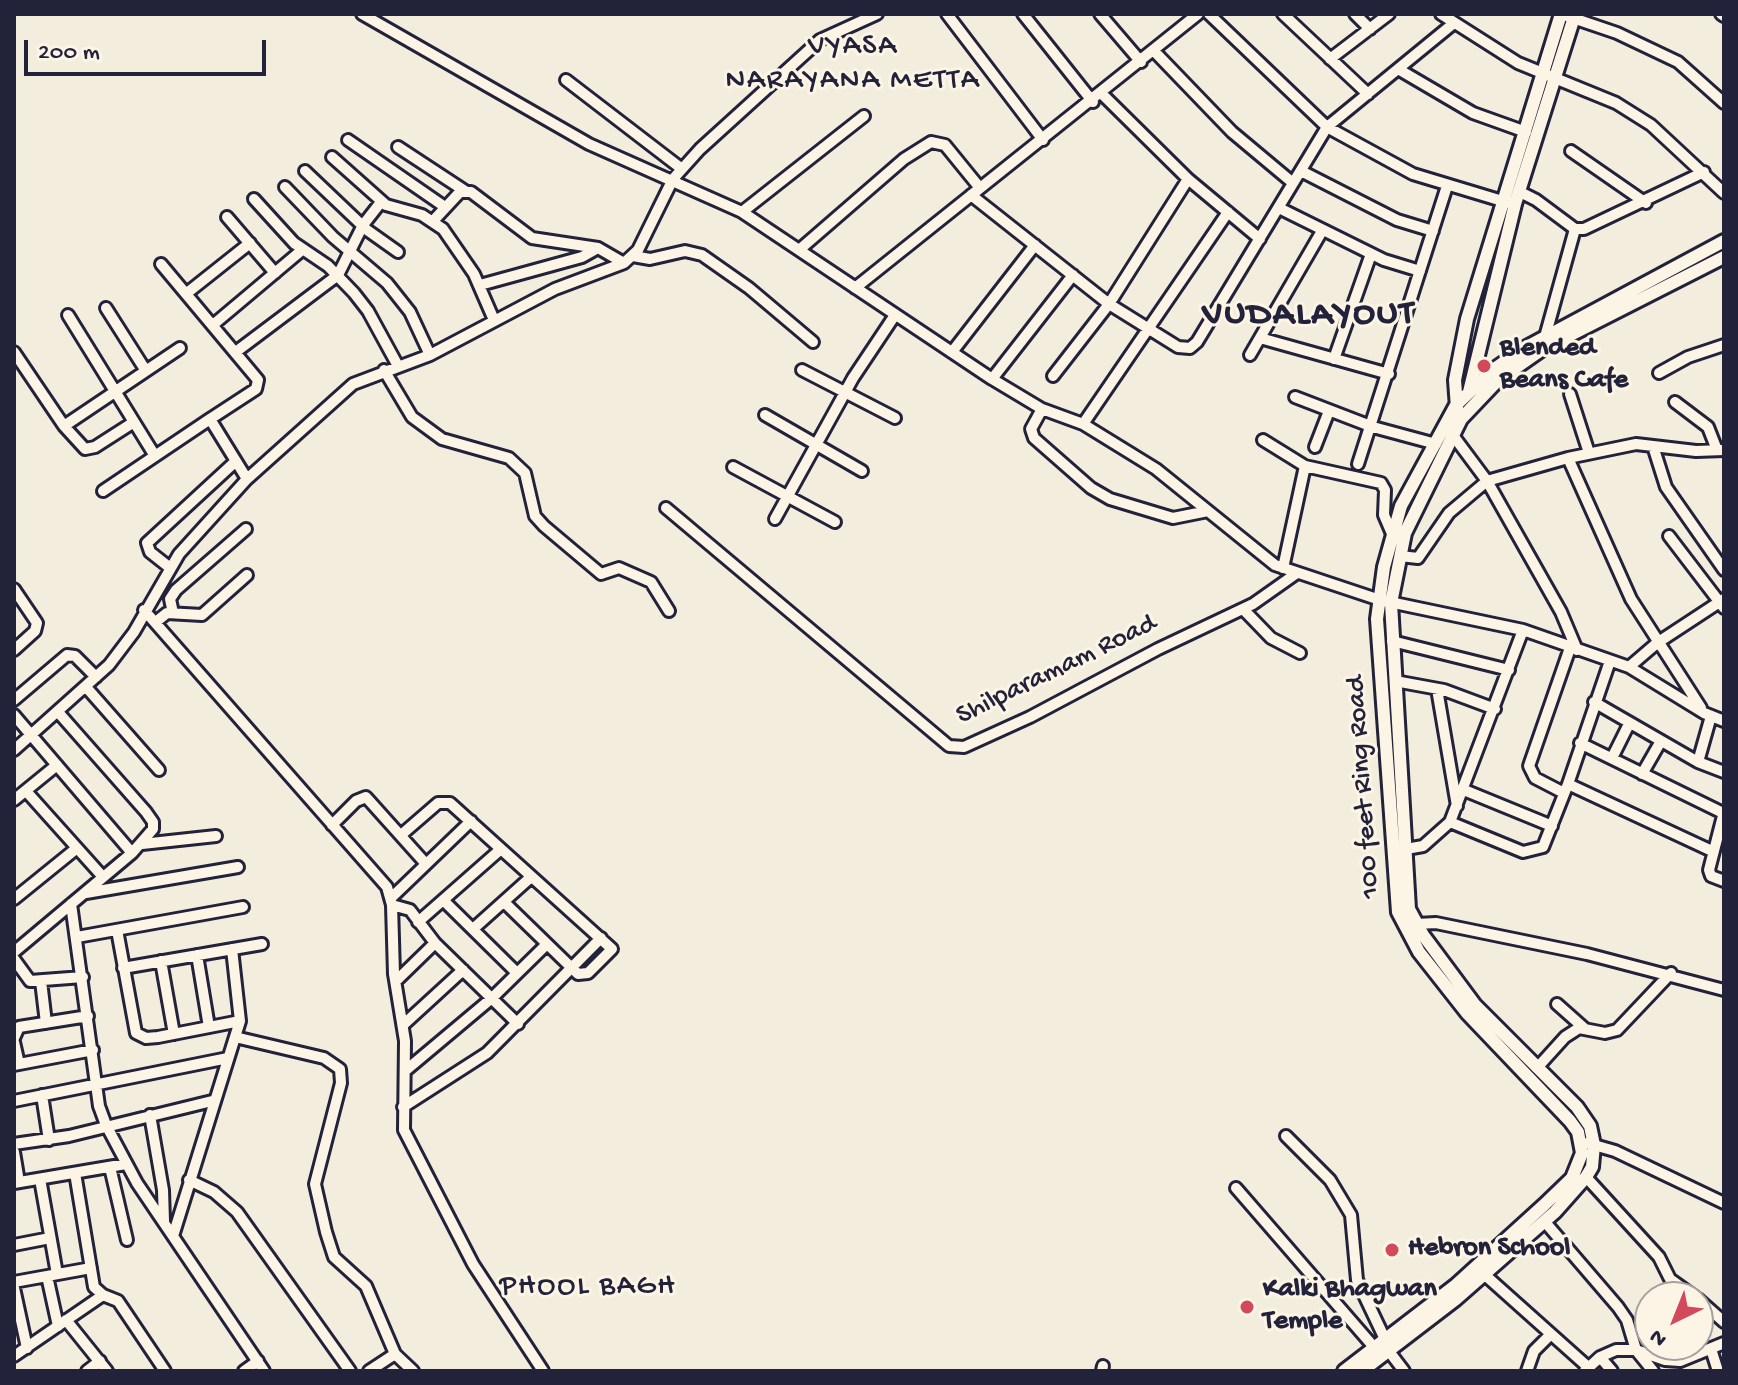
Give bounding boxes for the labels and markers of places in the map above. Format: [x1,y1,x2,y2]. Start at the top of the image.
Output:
place label: Blended Beans Cafe [1500,333,1628,399]
marker: Blended Beans Cafe [1475,357,1493,375]
place label: Hebron School [1408,1233,1570,1267]
marker: Hebron School [1383,1241,1401,1259]
place label: Kalki Bhagwan Temple [1263,1274,1437,1340]
marker: Kalki Bhagwan Temple [1238,1298,1256,1316]

